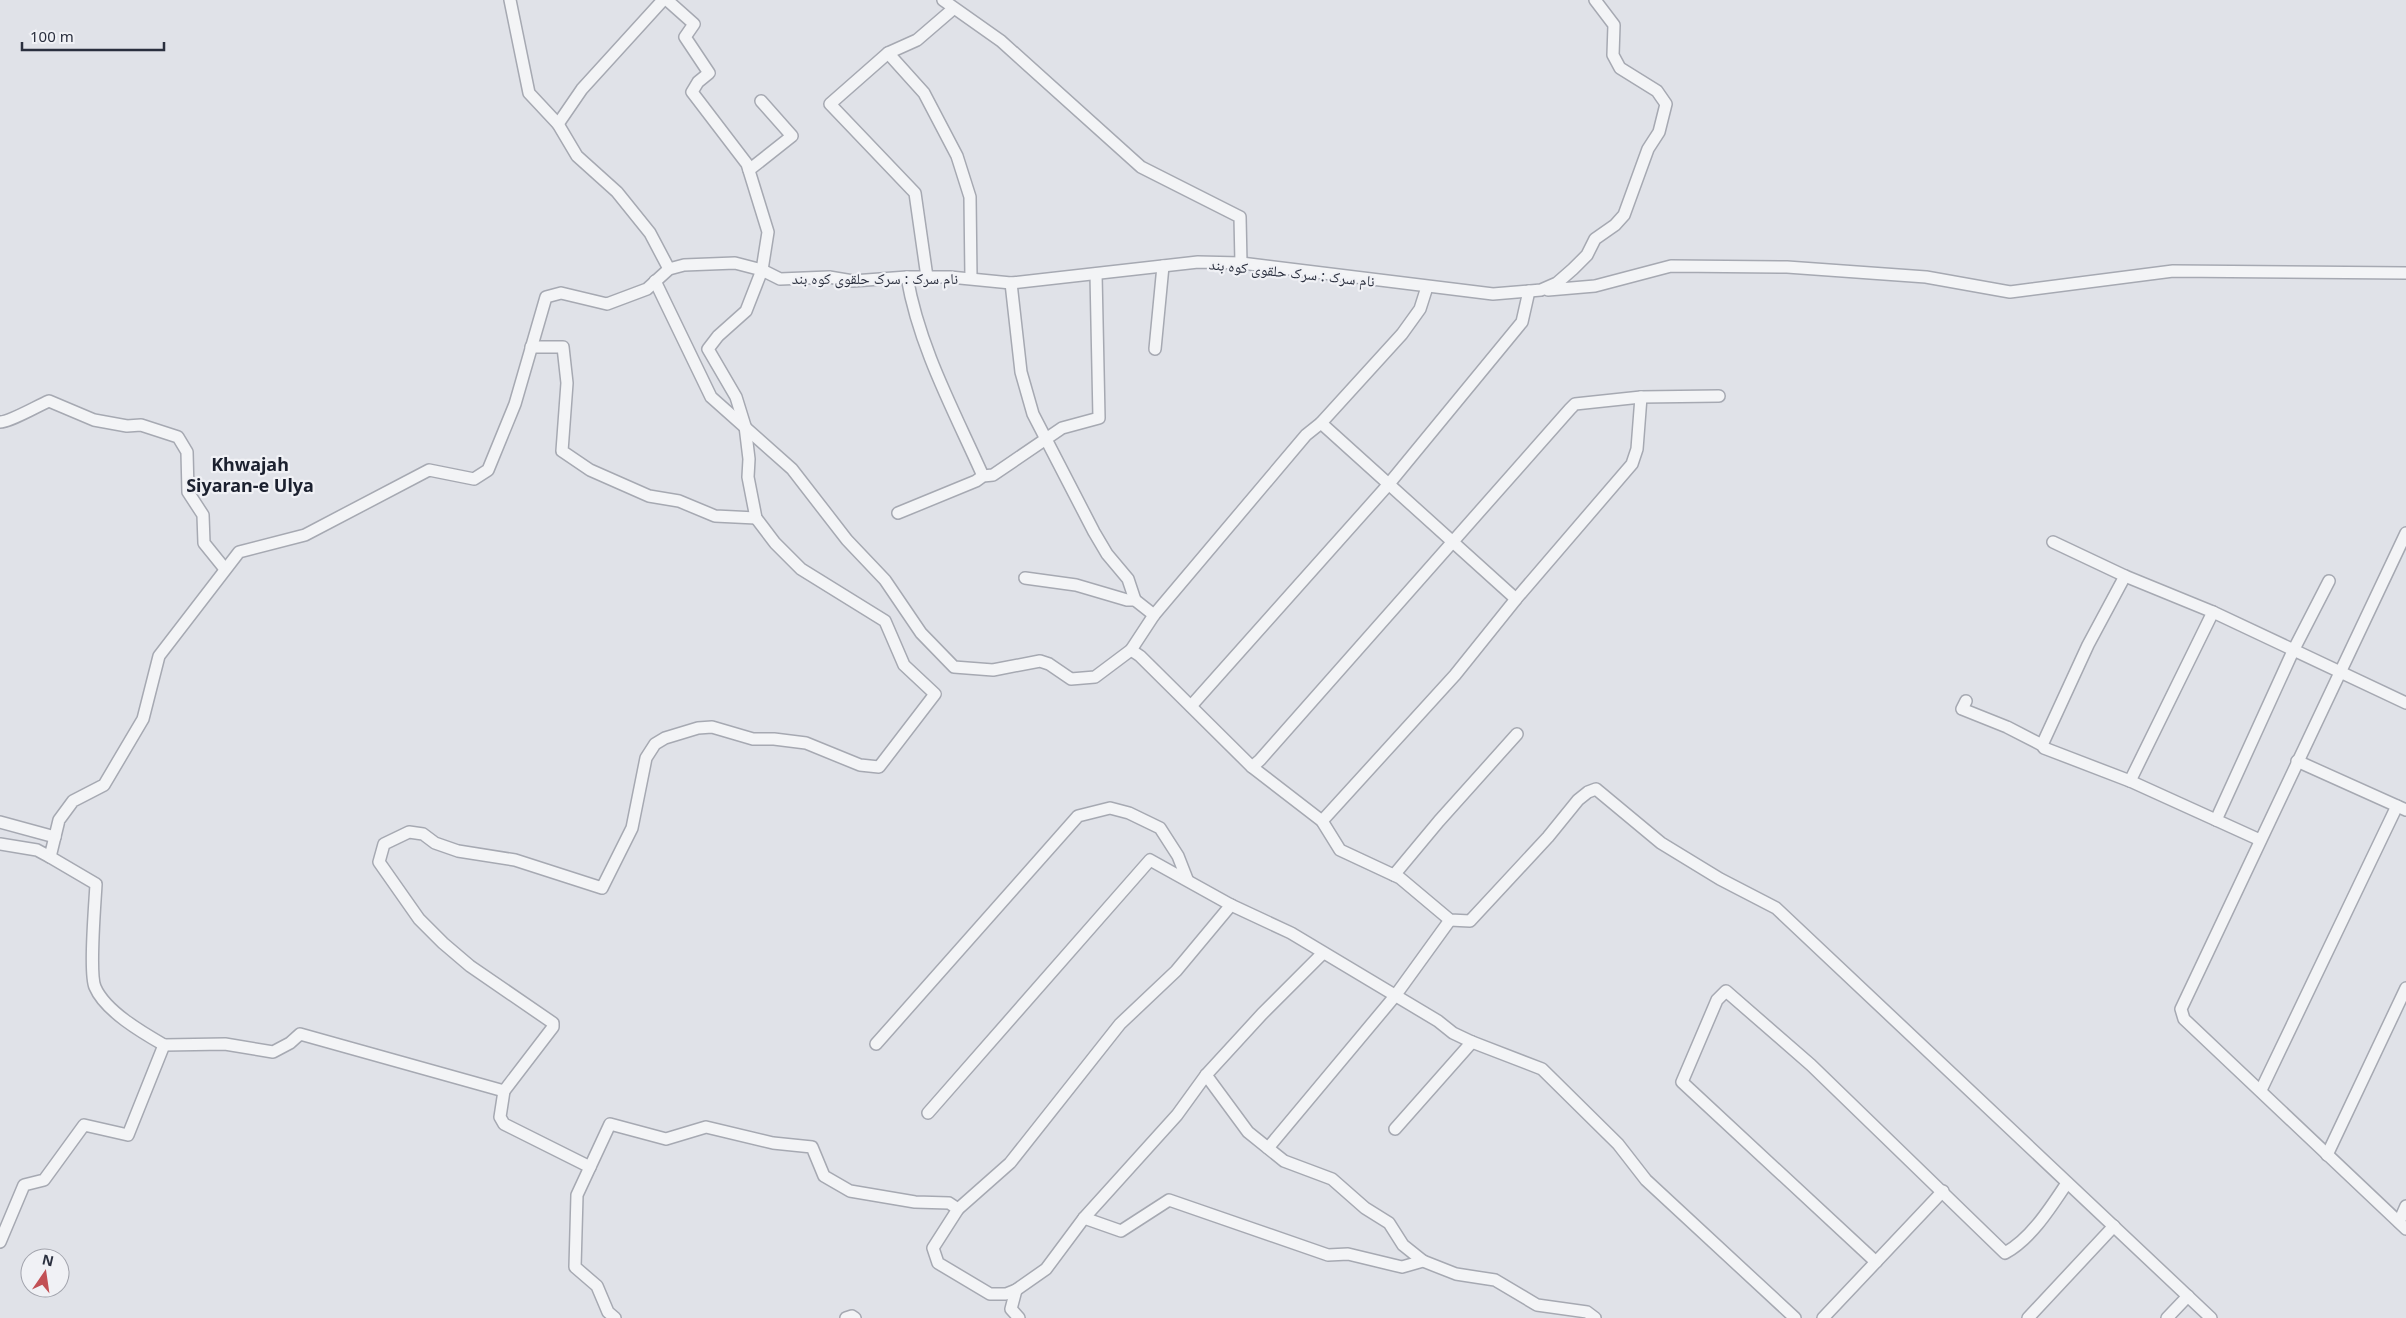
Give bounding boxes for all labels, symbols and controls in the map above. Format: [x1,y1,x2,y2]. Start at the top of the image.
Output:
scale bar [22,20,165,52]
text: 100 m [30,26,74,46]
street label: نام سرک : سرک حلقوی کوه بند [1208,253,1376,292]
street label: نام سرک : سرک حلقوی کوه بند [792,268,958,289]
district label: Khwajah Siyaran-e Ulya [186,452,314,497]
north arrow [20,1248,70,1298]
text: N [40,1249,56,1270]

